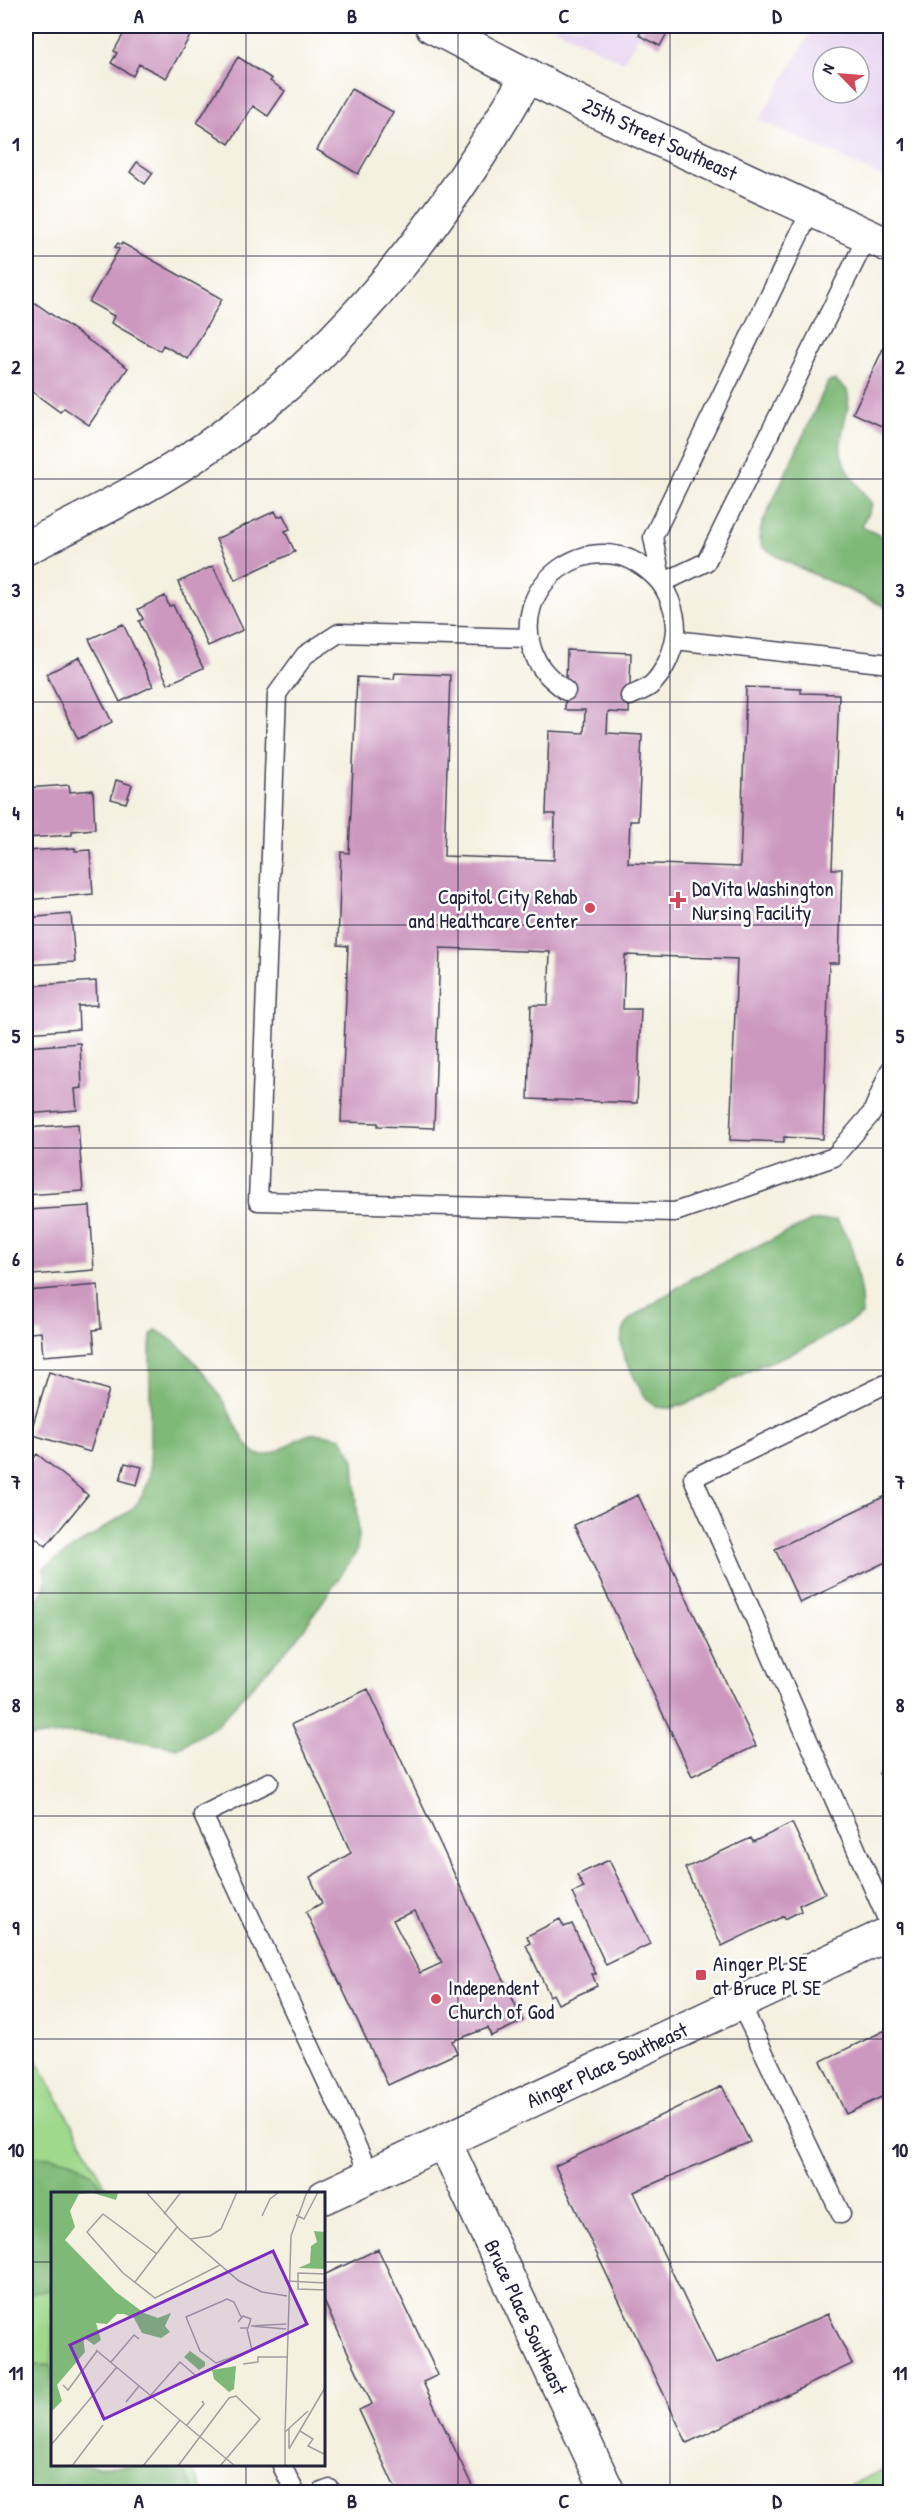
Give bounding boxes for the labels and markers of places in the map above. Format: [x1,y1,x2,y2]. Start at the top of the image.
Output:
place label: DaVita Washington Nursing Facility [692,874,834,927]
place label: Capitol City Rehab and Healthcare Center [409,882,578,935]
marker: DaVita Washington Nursing Facility [669,891,687,909]
marker: Capitol City Rehab and Healthcare Center [583,901,597,915]
place label: Ainger Pl SE at Bruce Pl SE [713,1949,821,2002]
marker: Ainger Pl SE at Bruce Pl SE [694,1968,708,1982]
place label: Independent Church of God [448,1973,554,2026]
marker: Independent Church of God [429,1992,443,2006]

